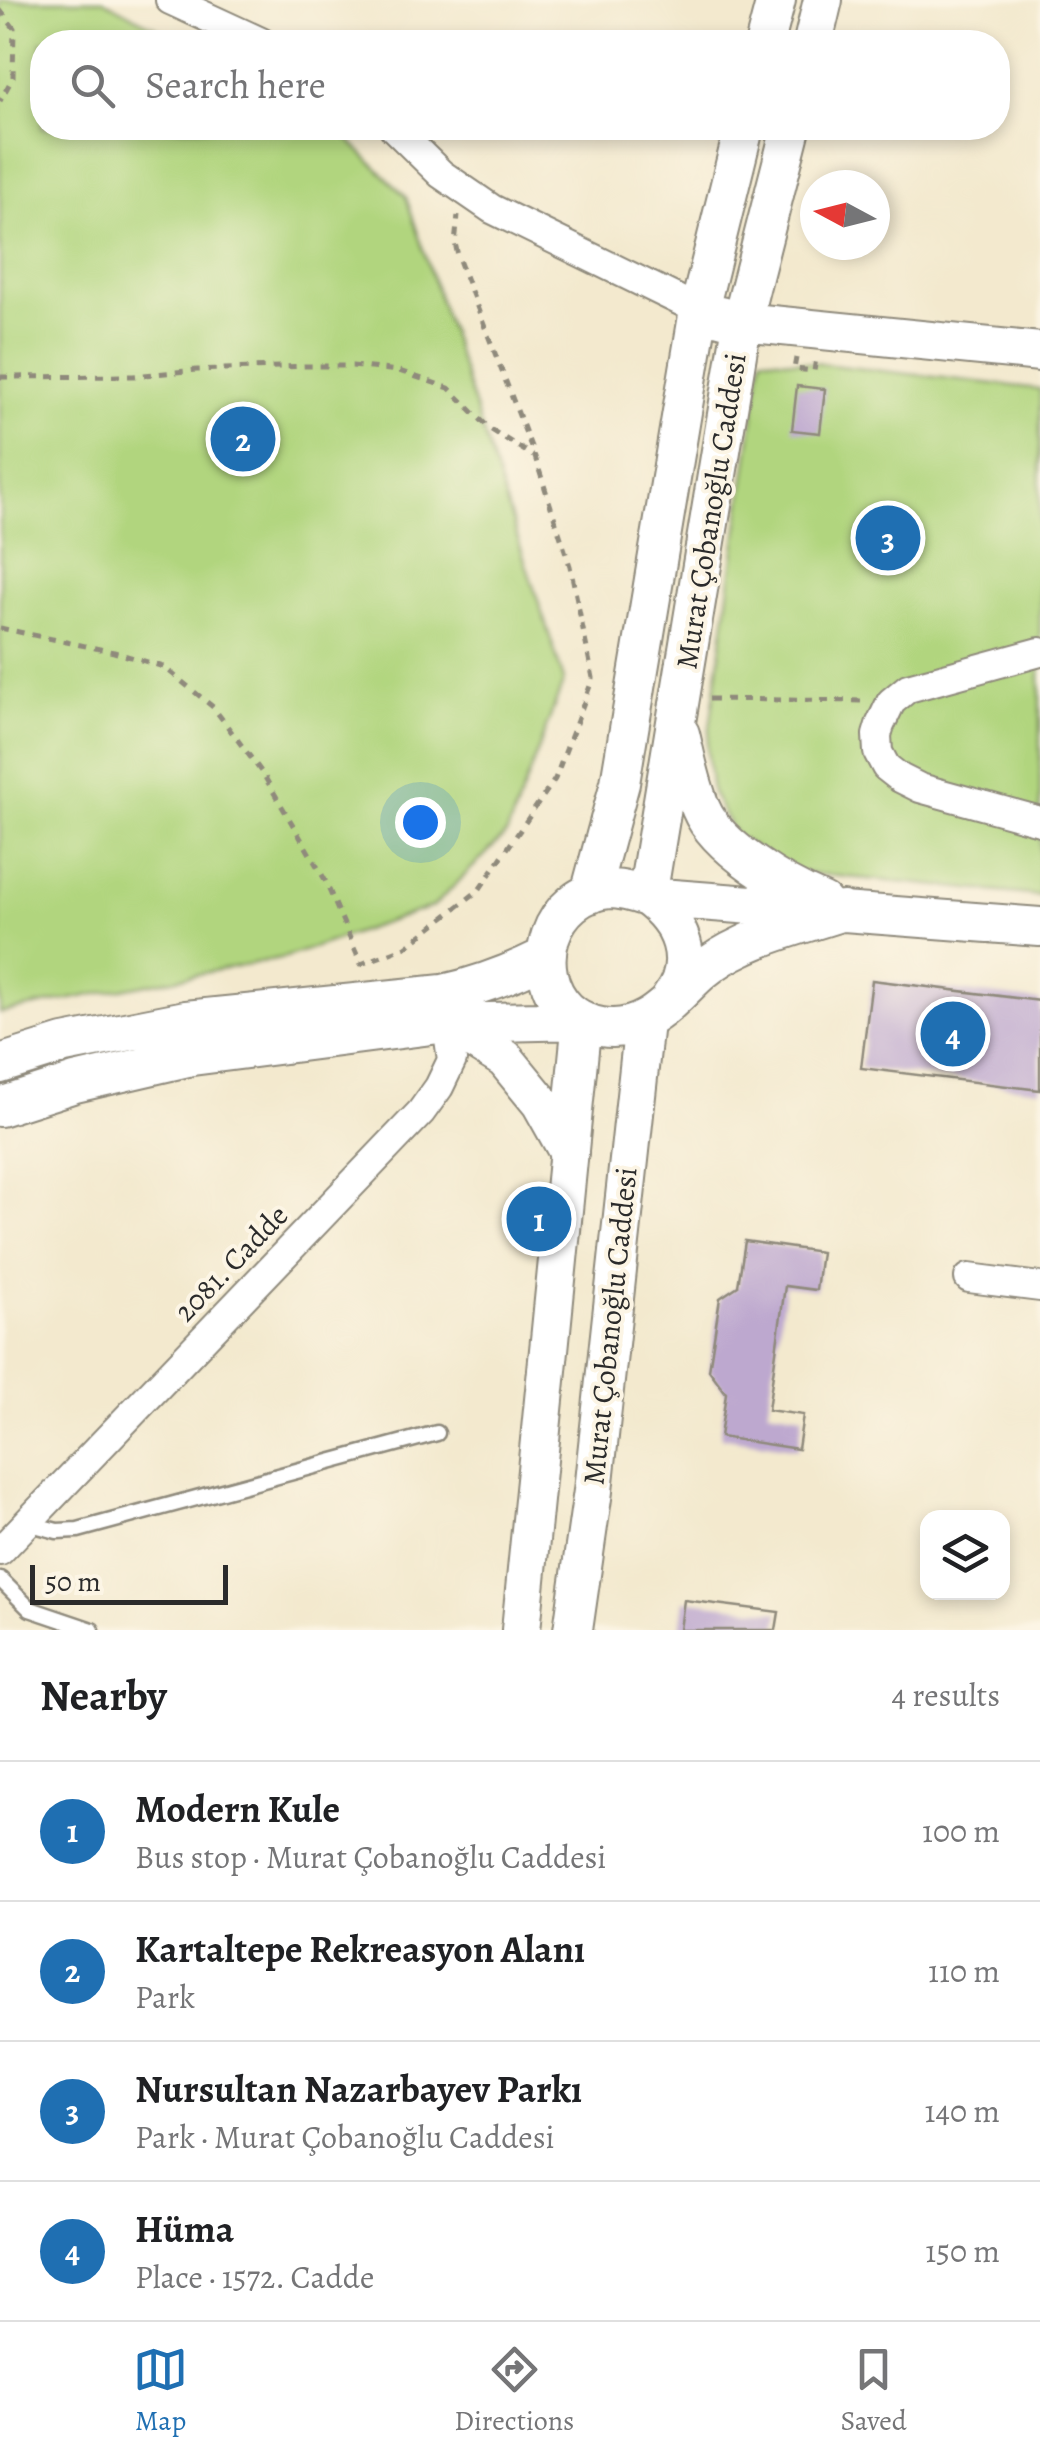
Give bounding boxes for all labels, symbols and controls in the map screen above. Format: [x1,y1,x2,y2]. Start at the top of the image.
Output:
search box [30,30,1010,140]
icon: search [65,58,120,113]
text: Search here [145,59,326,111]
north arrow [800,170,890,260]
street label: Murat Çobanoğlu Caddesi [666,350,756,672]
pin: 2 [210,402,276,476]
pin: 3 [856,500,920,576]
your location [395,797,446,848]
pin: 4 [920,996,986,1072]
street label: Murat Çobanoğlu Caddesi [573,1165,647,1487]
pin: 1 [506,1182,572,1256]
street label: 2081. Cadde [165,1196,297,1330]
map controls [920,1510,1010,1600]
button: layers [920,1510,1010,1600]
scale bar [30,1560,228,1604]
text: 50 m [45,1563,101,1601]
text: Nearby [40,1667,167,1724]
text: 4 results [891,1673,1000,1717]
text: Modern Kule [135,1783,340,1835]
text: 1 [67,1809,78,1853]
text: 100 m [922,1809,1000,1853]
text: Bus stop · Murat Çobanoğlu Caddesi [135,1835,606,1879]
text: Kartaltepe Rekreasyon Alanı [135,1923,585,1975]
text: 2 [65,1949,80,1993]
text: 110 m [928,1949,1000,1993]
text: Park [135,1975,195,2019]
text: Nursultan Nazarbayev Parkı [135,2063,582,2115]
text: 3 [66,2089,79,2133]
text: 140 m [925,2089,1000,2133]
text: Park · Murat Çobanoğlu Caddesi [135,2115,555,2159]
text: Hüma [135,2203,234,2255]
text: 4 [65,2229,80,2273]
text: 150 m [925,2229,1000,2273]
text: Place · 1572. Cadde [135,2255,374,2299]
tab: Map [133,2342,188,2440]
tab: Directions [454,2342,574,2440]
tab: Saved [841,2342,907,2440]

